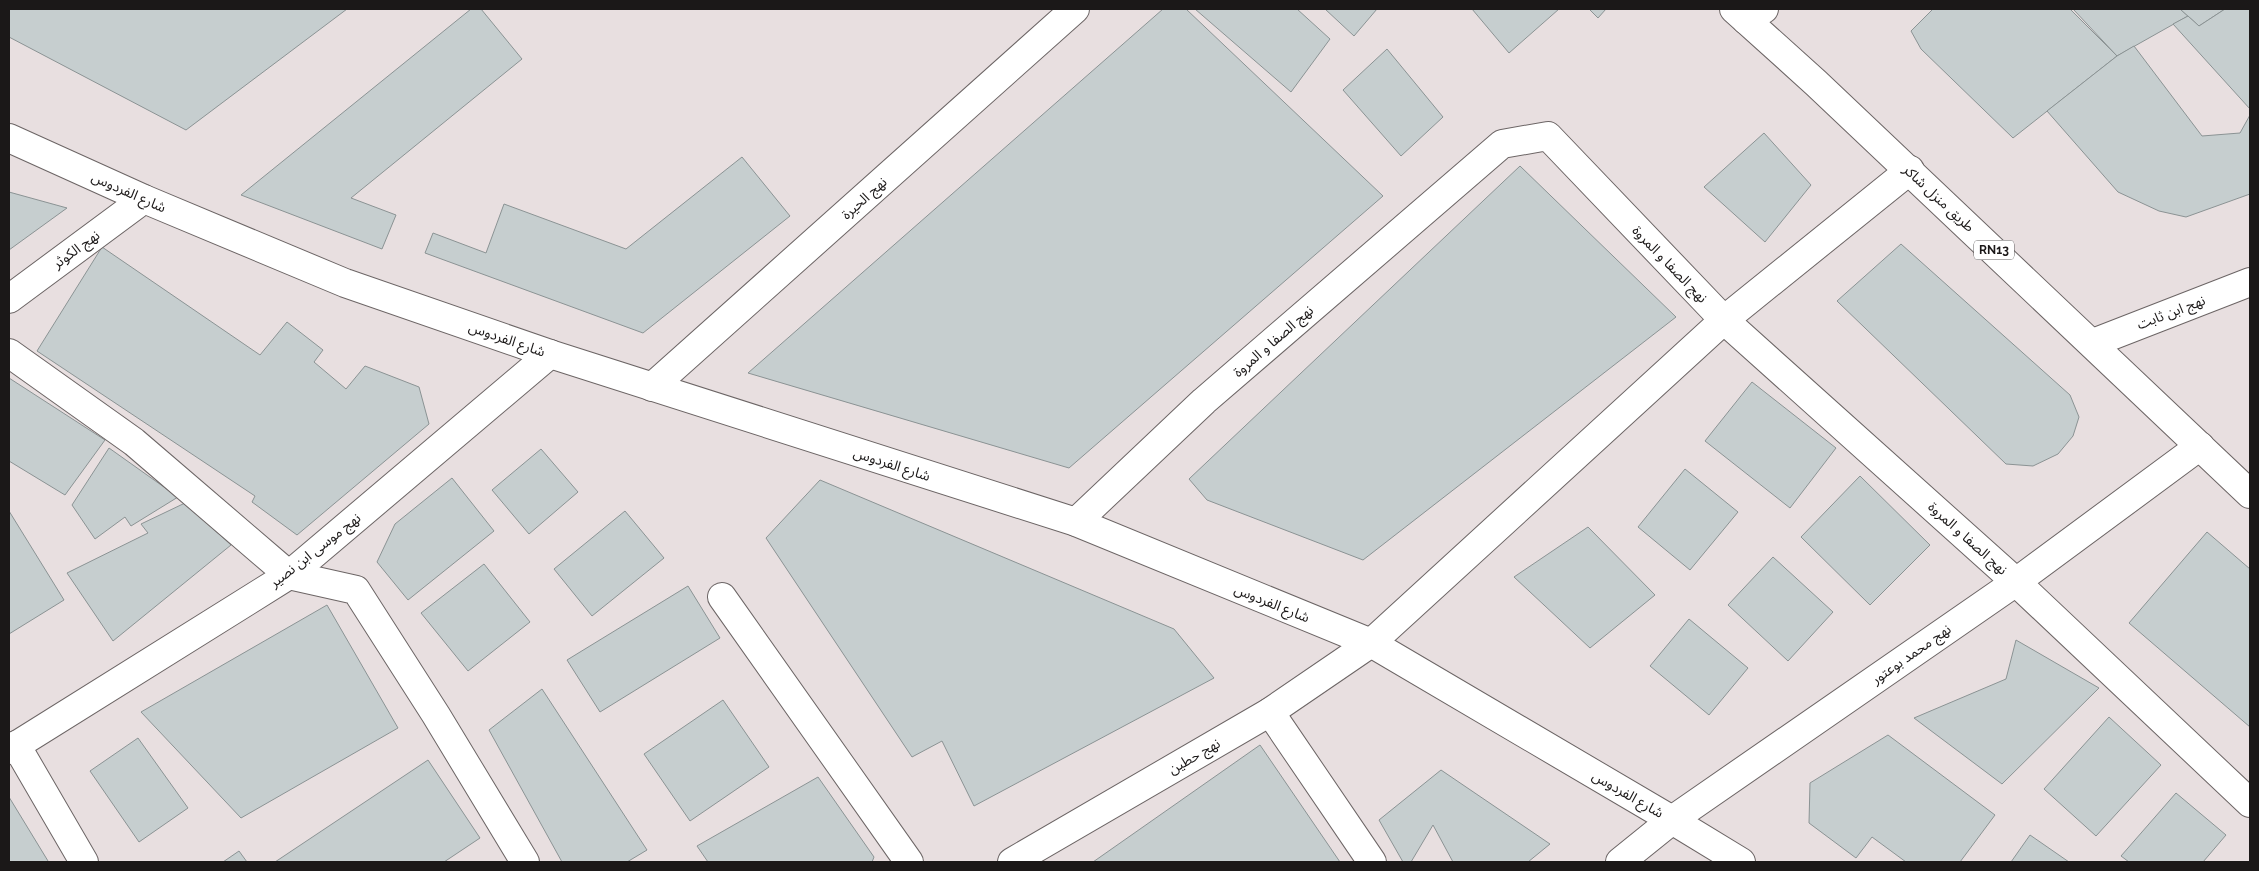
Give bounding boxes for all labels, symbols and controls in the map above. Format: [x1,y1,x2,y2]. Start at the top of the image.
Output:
street label: طريق منزل شاكر [1898,160,1978,236]
street label: شارع الفردوس [88,168,169,218]
street label: نهج الحيرة [838,173,892,225]
street label: نهج الصفا و المروة [1627,222,1711,308]
street label: نهج الكوثر [49,227,104,274]
road number: RN13 [1974,240,2014,260]
street label: نهج ابن ثابت [2135,292,2209,335]
street label: نهج الصفا و المروة [1230,302,1318,382]
street label: شارع الفردوس [466,318,547,362]
street label: شارع الفردوس [851,444,932,487]
street label: نهج الصفا و المروة [1923,498,2011,580]
street label: نهج موسى ابن نصير [266,509,366,593]
street label: شارع الفردوس [1231,581,1312,628]
street label: نهج محمد بوعتور [1867,621,1956,690]
street label: نهج حطين [1165,735,1224,780]
street label: شارع الفردوس [1588,767,1667,823]

